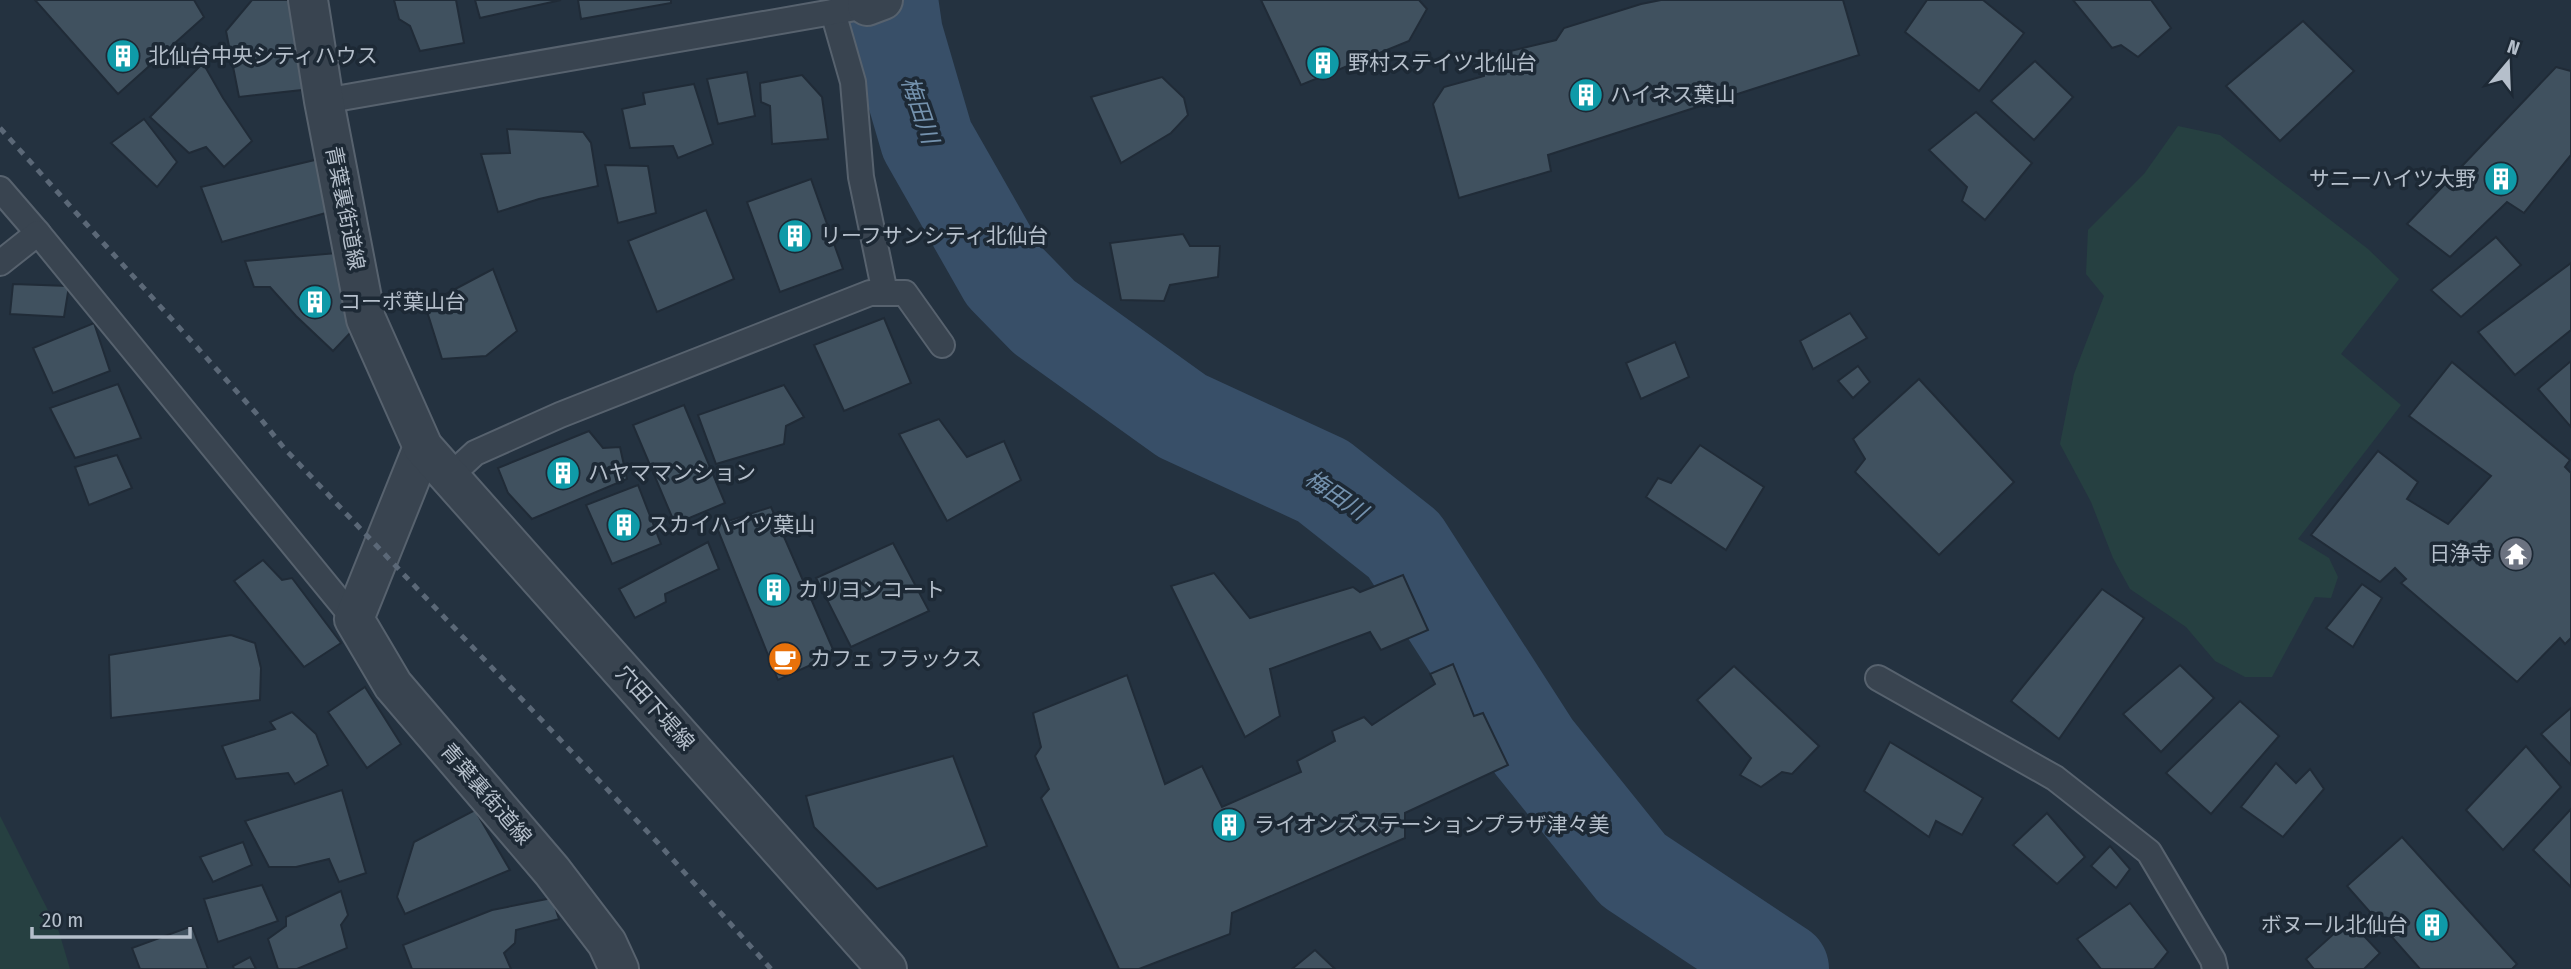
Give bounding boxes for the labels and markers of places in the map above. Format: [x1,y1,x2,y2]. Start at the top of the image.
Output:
building icon: 北仙台中央シティハウス [104,37,142,75]
place label: 北仙台中央シティハウス [148,43,378,69]
building icon: 野村ステイツ北仙台 [1304,44,1342,82]
place label: 野村ステイツ北仙台 [1348,50,1537,76]
building icon: ハイネス葉山 [1567,76,1605,114]
place label: ハイネス葉山 [1610,82,1736,108]
building icon: サニーハイツ大野 [2482,160,2520,198]
place label: サニーハイツ大野 [2309,166,2476,192]
building icon: リーフサンシティ北仙台 [776,217,814,255]
place label: リーフサンシティ北仙台 [820,223,1048,249]
building icon: コーポ葉山台 [296,283,334,321]
place label: コーポ葉山台 [340,289,466,315]
building icon: ハヤママンション [544,454,582,492]
place label: ハヤママンション [588,460,756,486]
building icon: スカイハイツ葉山 [605,506,643,544]
place label: スカイハイツ葉山 [648,512,815,538]
temple icon: 日浄寺 [2497,535,2535,573]
place label: 日浄寺 [2429,541,2492,567]
building icon: カリヨンコート [755,571,793,609]
place label: カリヨンコート [798,577,945,603]
cafe icon: カフェ フラックス [766,640,804,678]
place label: カフェ フラックス [810,646,982,672]
building icon: ライオンズステーションプラザ津々美 [1210,806,1248,844]
place label: ライオンズステーションプラザ津々美 [1254,812,1610,838]
building icon: ボヌール北仙台 [2413,906,2451,944]
place label: ボヌール北仙台 [2261,912,2408,938]

